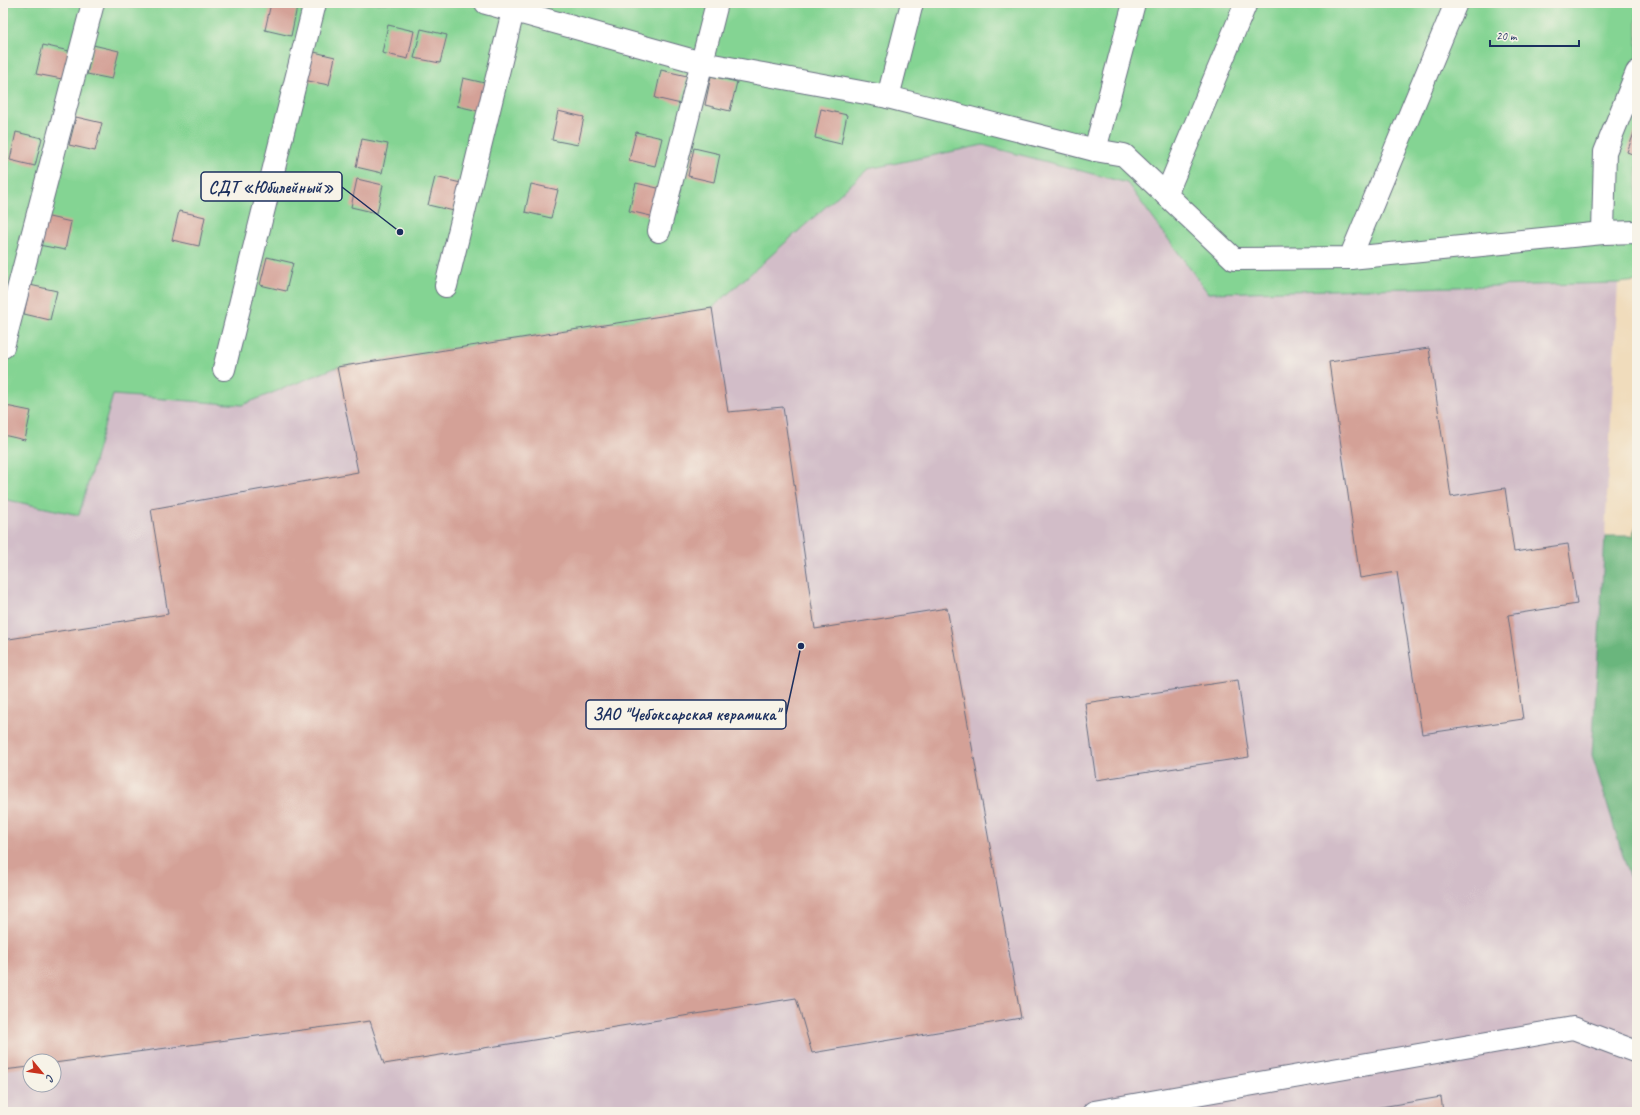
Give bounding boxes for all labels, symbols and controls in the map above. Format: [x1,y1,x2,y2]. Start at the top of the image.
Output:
scale bar [1490,22,1579,48]
text: 20 m [1496,28,1518,44]
callout: СДТ «Юбилейный» [201,172,342,201]
text: СДТ «Юбилейный» [208,177,334,198]
callout: ЗАО "Чебоксарская керамика" [586,700,786,729]
text: ЗАО "Чебоксарская керамика" [593,704,783,725]
north arrow [22,1053,62,1093]
text: С [43,1072,58,1085]

